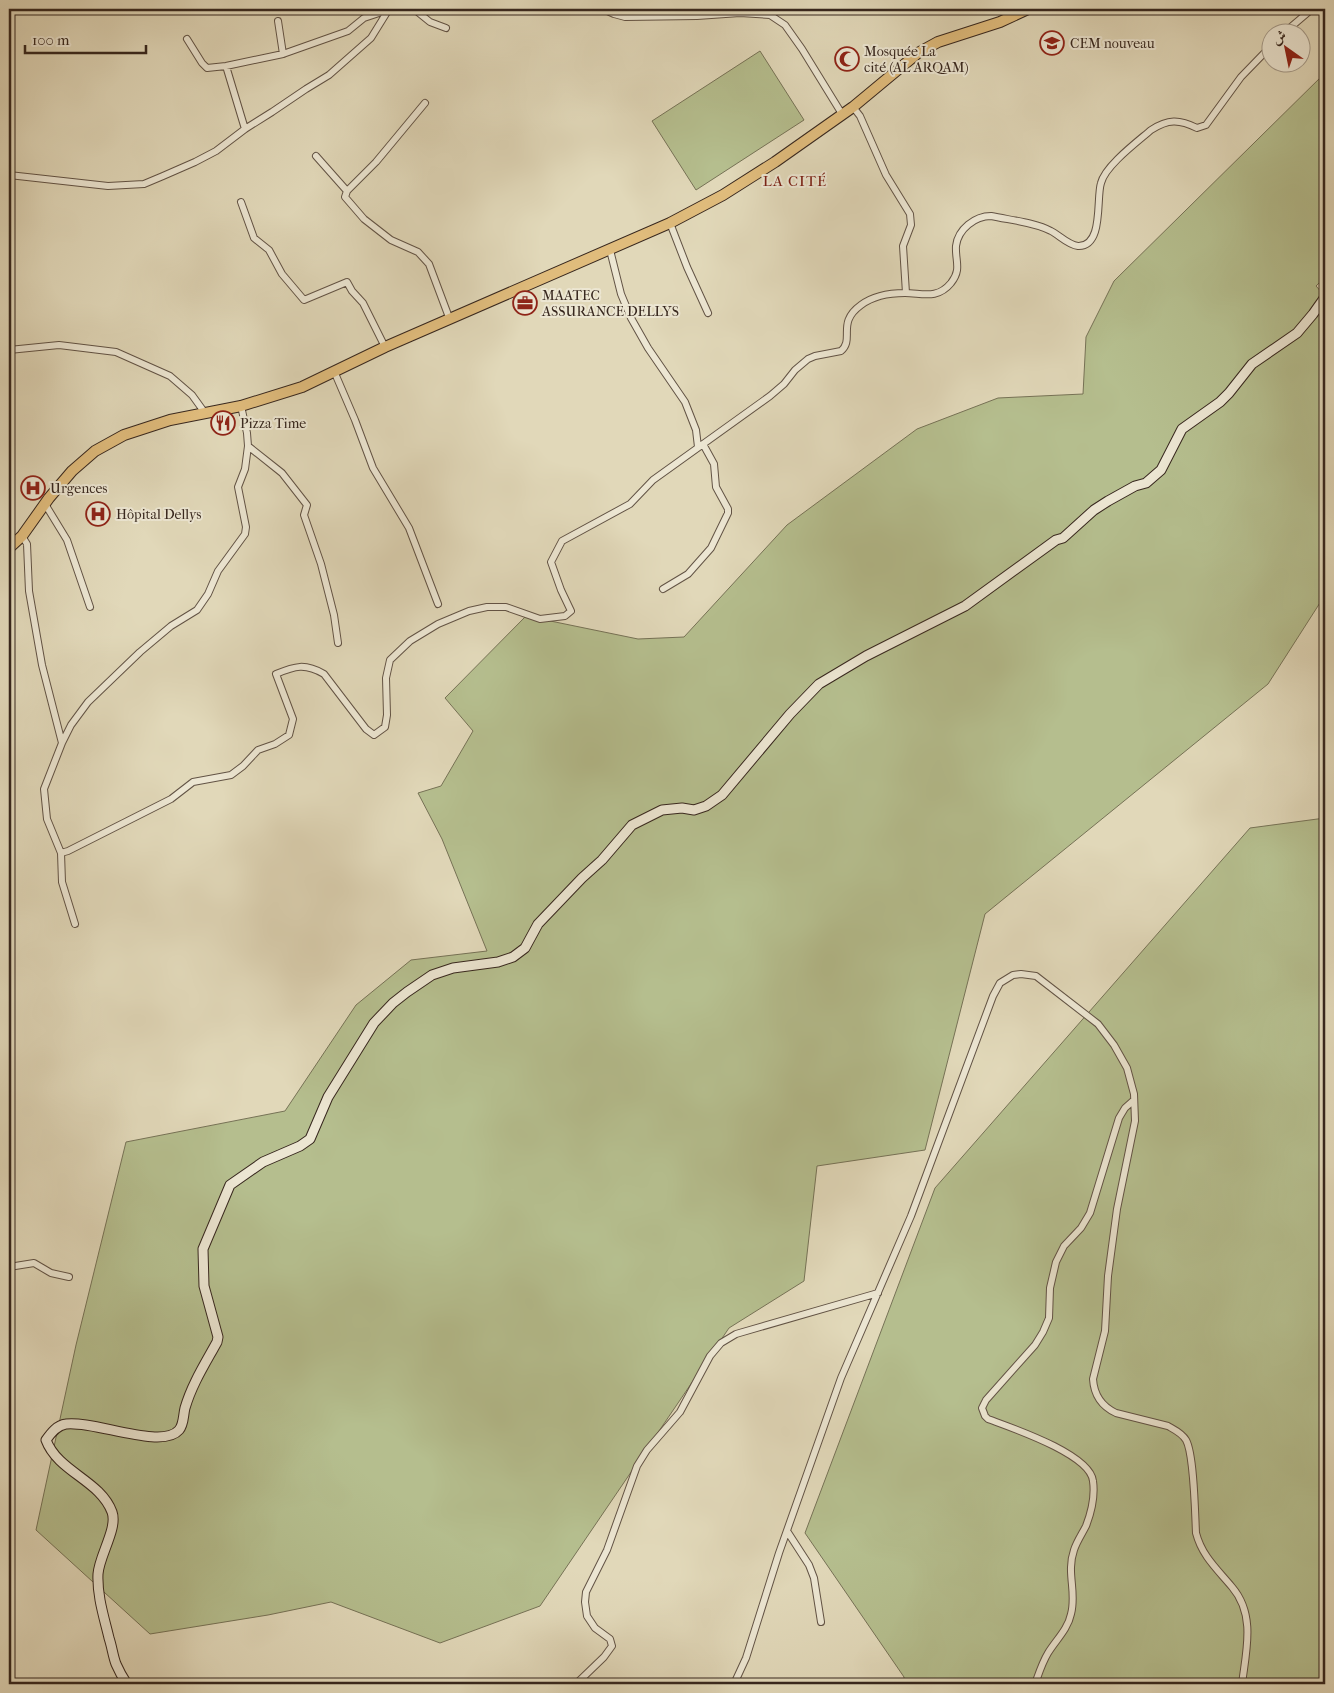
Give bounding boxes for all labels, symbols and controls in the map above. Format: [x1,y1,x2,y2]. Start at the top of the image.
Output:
scale bar [25,22,146,54]
north arrow [1262,22,1312,72]
text: ش [1269,27,1290,48]
school or university icon: CEM nouveau [1039,30,1065,56]
text: 100 m [32,31,70,49]
place label: CEM nouveau [1070,35,1155,52]
place label: Mosquée La cité (AL ARQAM) [864,43,969,76]
mosque icon: Mosquée La cité (AL ARQAM) [834,46,860,72]
district label: LA CITÉ [763,172,827,190]
place label: MAATEC ASSURANCE DELLYS [541,287,679,320]
office icon: MAATEC ASSURANCE DELLYS [512,290,538,316]
restaurant icon: Pizza Time [210,410,236,436]
place label: Pizza Time [240,415,306,432]
hospital icon: Urgences [20,475,46,501]
place label: Urgences [50,480,108,497]
hospital icon: Hôpital Dellys [85,501,111,527]
place label: Hôpital Dellys [116,506,202,523]

